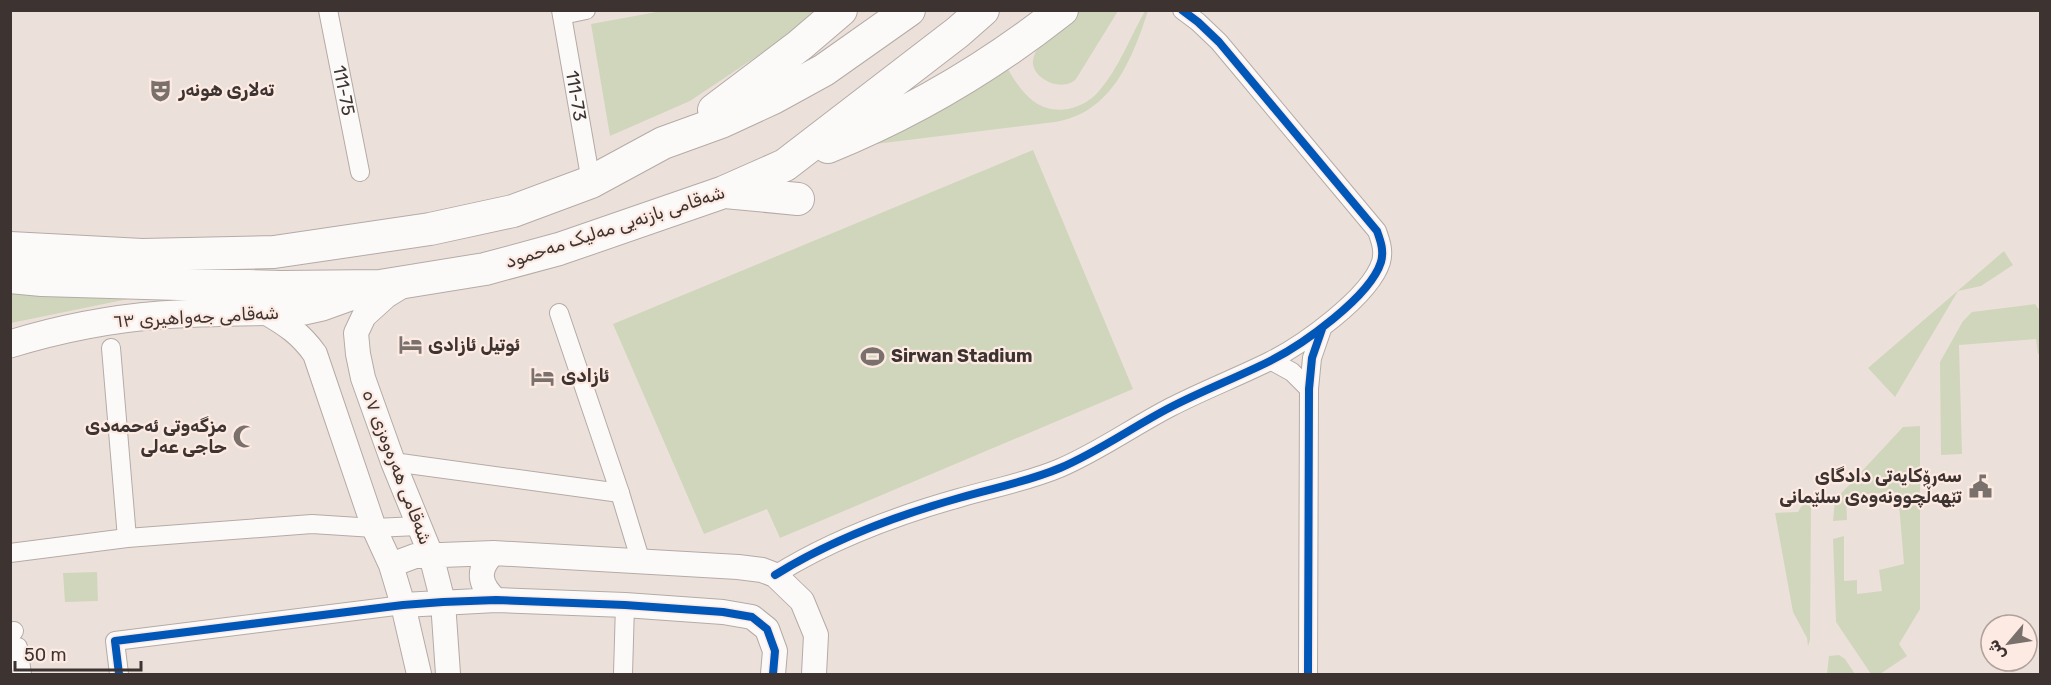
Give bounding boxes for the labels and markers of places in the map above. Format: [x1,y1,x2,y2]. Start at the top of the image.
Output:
theatre icon: تەلاری هونەر [148,77,174,103]
place label: تەلاری هونەر [178,79,274,101]
hotel icon: ئوتیل ئازادی [397,332,423,358]
place label: ئوتیل ئازادی [428,334,520,356]
sports icon: Sirwan Stadium [860,343,886,369]
place label: Sirwan Stadium [891,345,1033,367]
hotel icon: ئازادی [530,363,556,389]
place label: ئازادی [561,365,610,387]
place label: مزگەوتی ئەحمەدی حاجی عەلی [85,415,227,458]
mosque icon: مزگەوتی ئەحمەدی حاجی عەلی [232,423,258,449]
place label: سەرۆکایەتی دادگای تێهەڵچوونەوەی سلێمانی [1779,465,1962,508]
public building icon: سەرۆکایەتی دادگای تێهەڵچوونەوەی سلێمانی [1967,473,1993,499]

